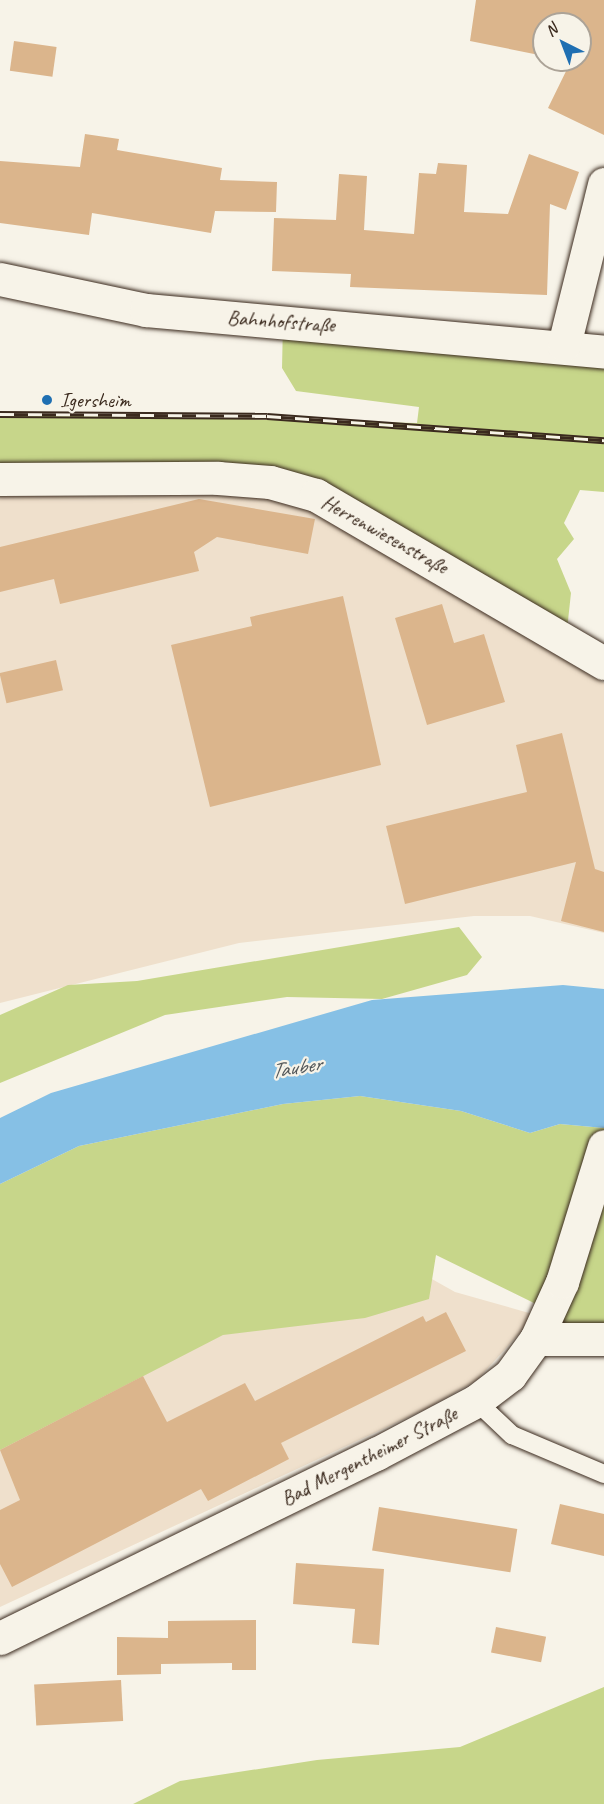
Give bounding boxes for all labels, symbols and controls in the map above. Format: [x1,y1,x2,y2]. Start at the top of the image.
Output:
north arrow [532,12,592,72]
text: N [541,19,562,41]
street label: Bahnhofstraße [226,305,336,337]
place label: Igersheim [60,387,131,413]
marker: Igersheim [38,391,56,409]
street label: Herrenwiesenstraße [317,489,453,579]
water label: Tauber [269,1051,323,1085]
street label: Bad Mergentheimer Straße [277,1401,461,1511]

